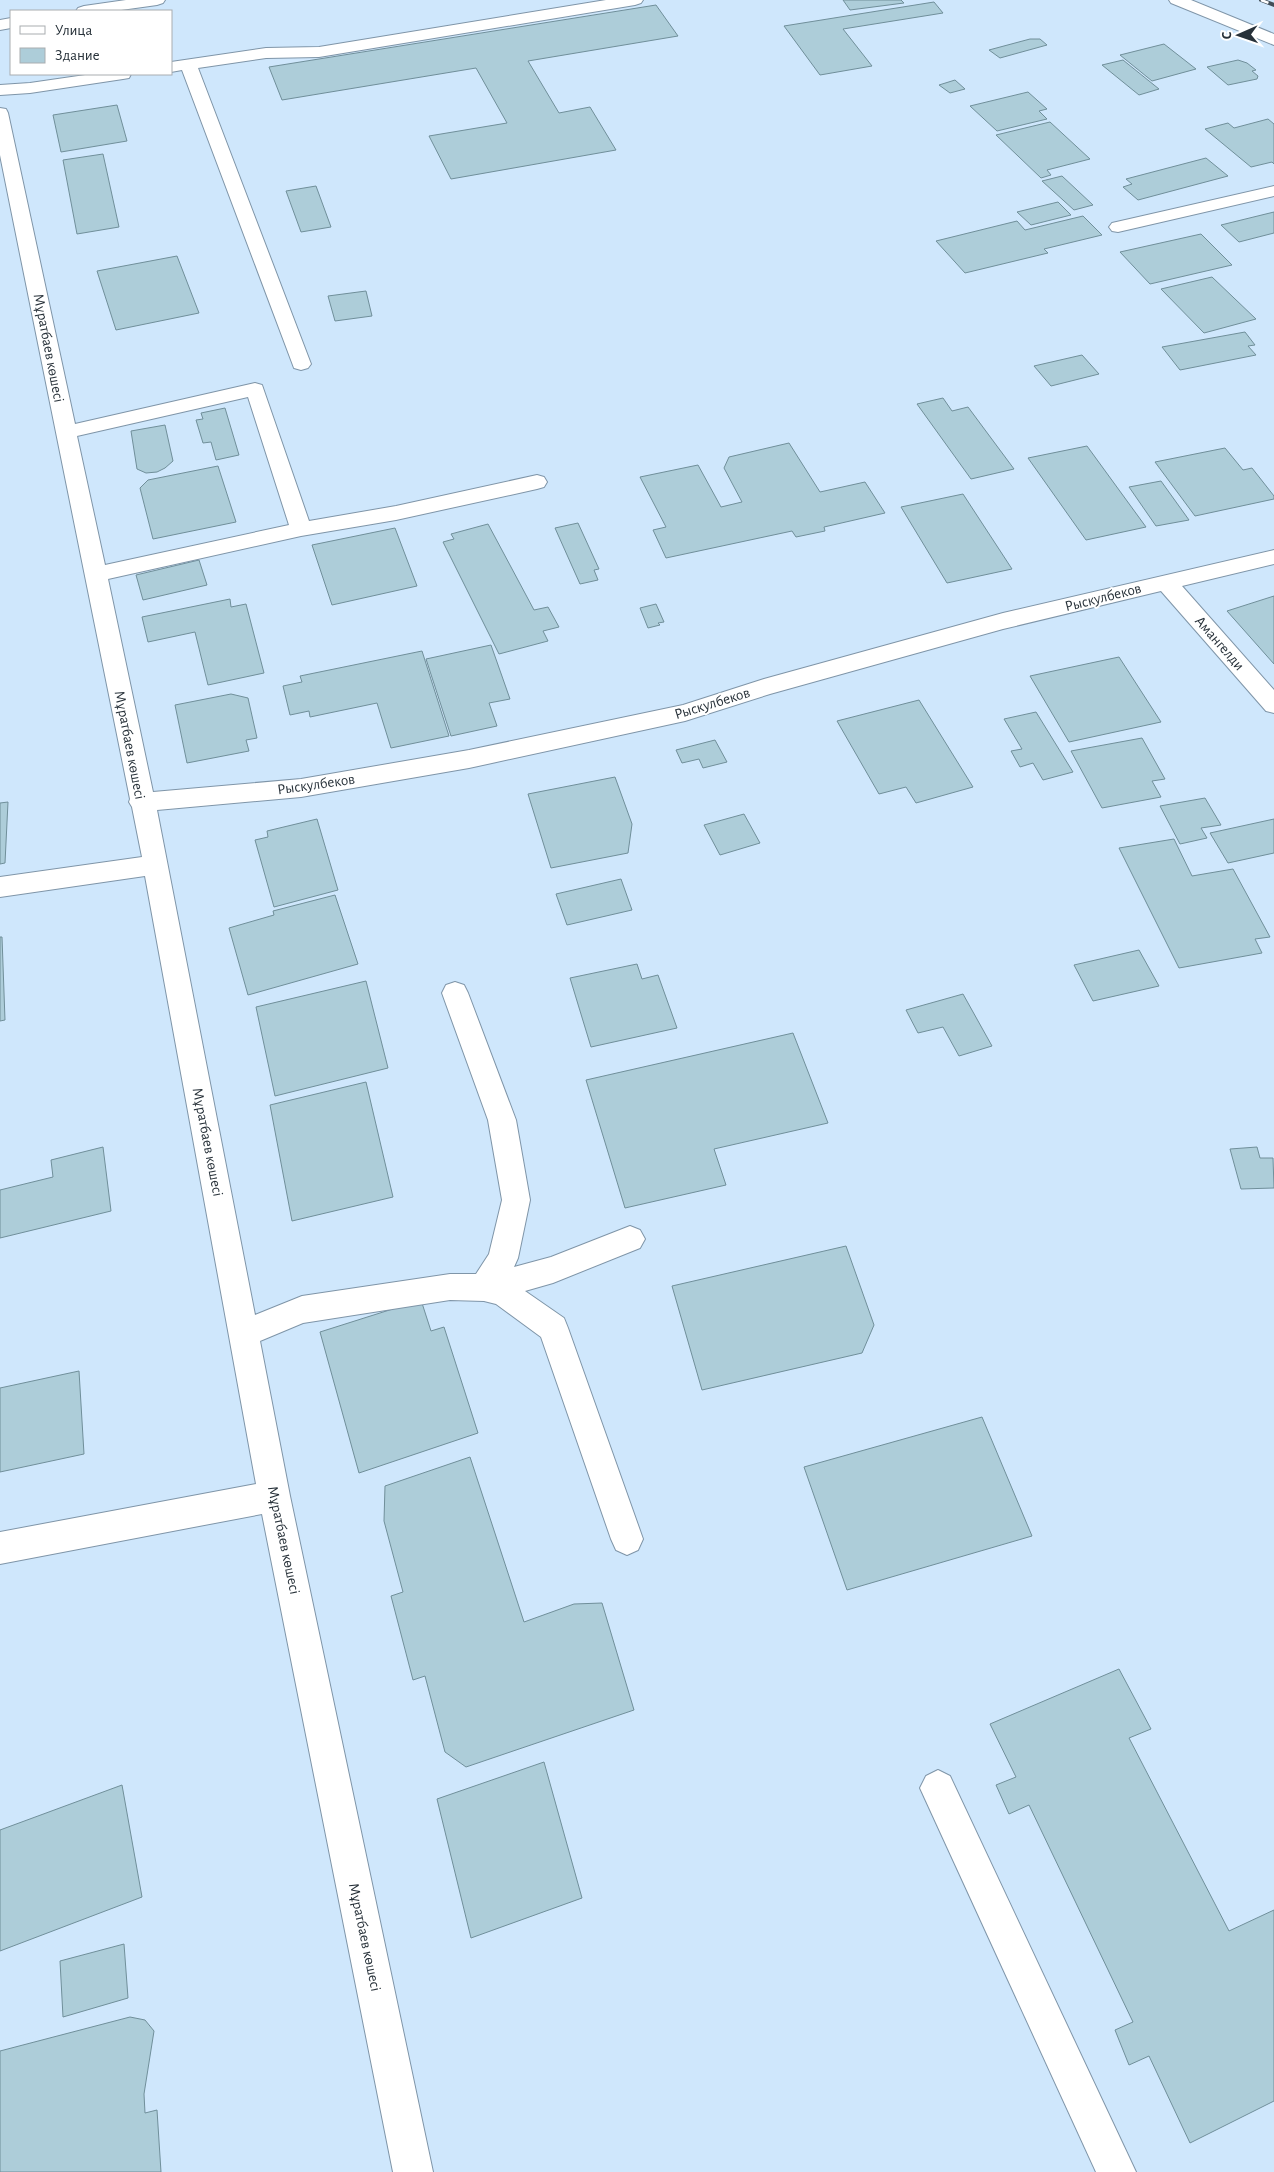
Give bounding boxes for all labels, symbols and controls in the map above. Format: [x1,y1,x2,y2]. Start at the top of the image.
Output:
legend [10,10,172,75]
north arrow [1214,10,1264,60]
text: Улица [55,23,92,38]
text: С [1220,31,1234,40]
text: Здание [55,48,100,63]
street label: Мұратбаев көшесі [31,293,66,404]
street label: Рыскулбеков [1063,581,1143,614]
street label: Амангелди [1192,613,1247,673]
street label: Рыскулбеков [673,685,752,722]
street label: Мұратбаев көшесі [112,690,147,801]
street label: Рыскулбеков [276,772,356,797]
street label: Мұратбаев көшесі [190,1087,225,1198]
street label: Мұратбаев көшесі [265,1485,302,1596]
street label: Мұратбаев көшесі [346,1882,383,1993]

